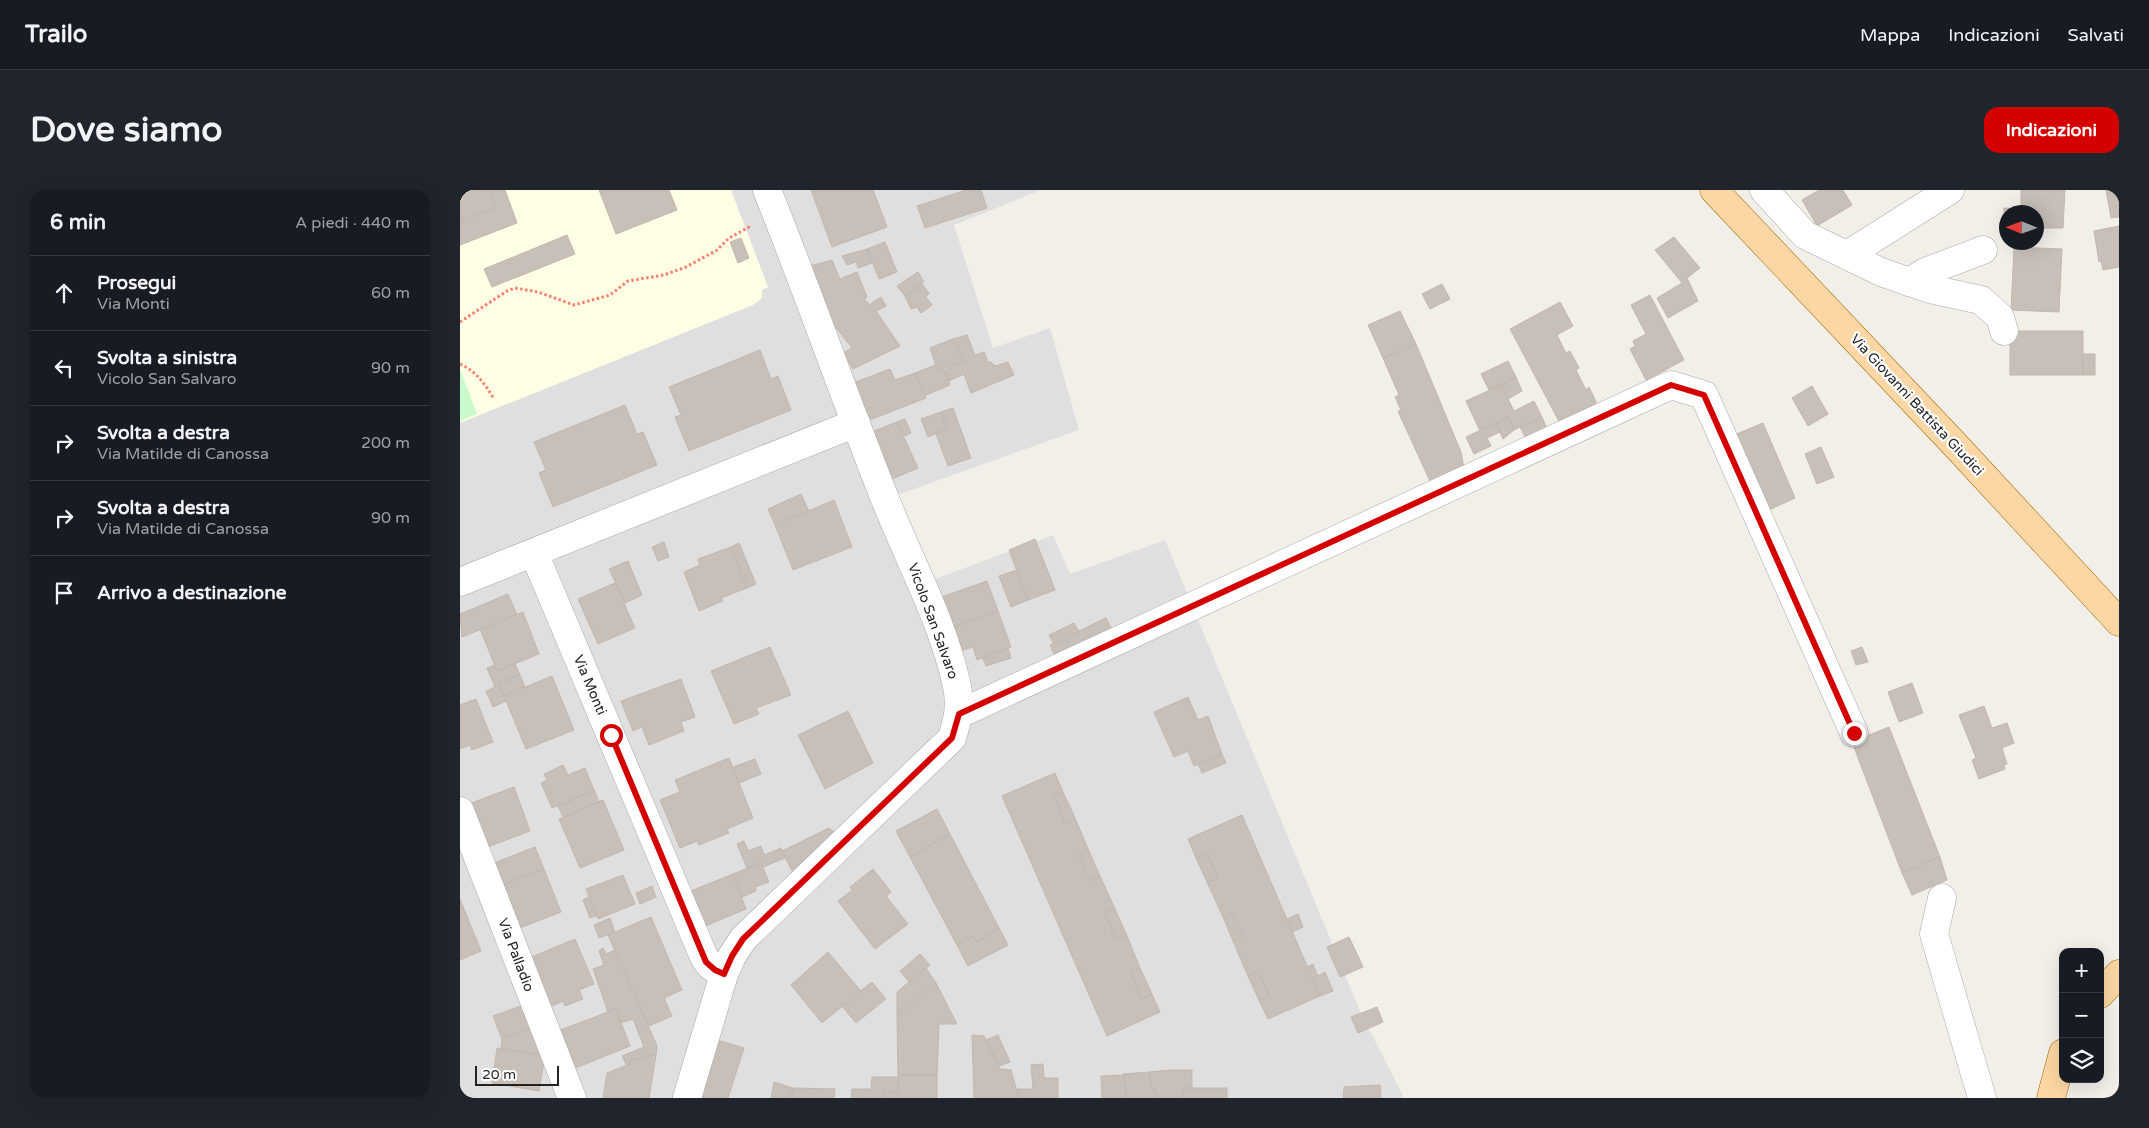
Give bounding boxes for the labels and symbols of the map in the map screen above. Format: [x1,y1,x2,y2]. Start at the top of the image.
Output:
north arrow [1999,205,2044,250]
street label: Via Giovanni Battista Giudici [1847,331,1987,479]
street label: Vicolo San Salvaro [904,561,962,681]
street label: Via Monti [570,652,610,718]
route end [1843,722,1866,745]
route start [600,724,623,747]
street label: Via Palladio [494,916,538,994]
scale bar [475,1063,559,1086]

